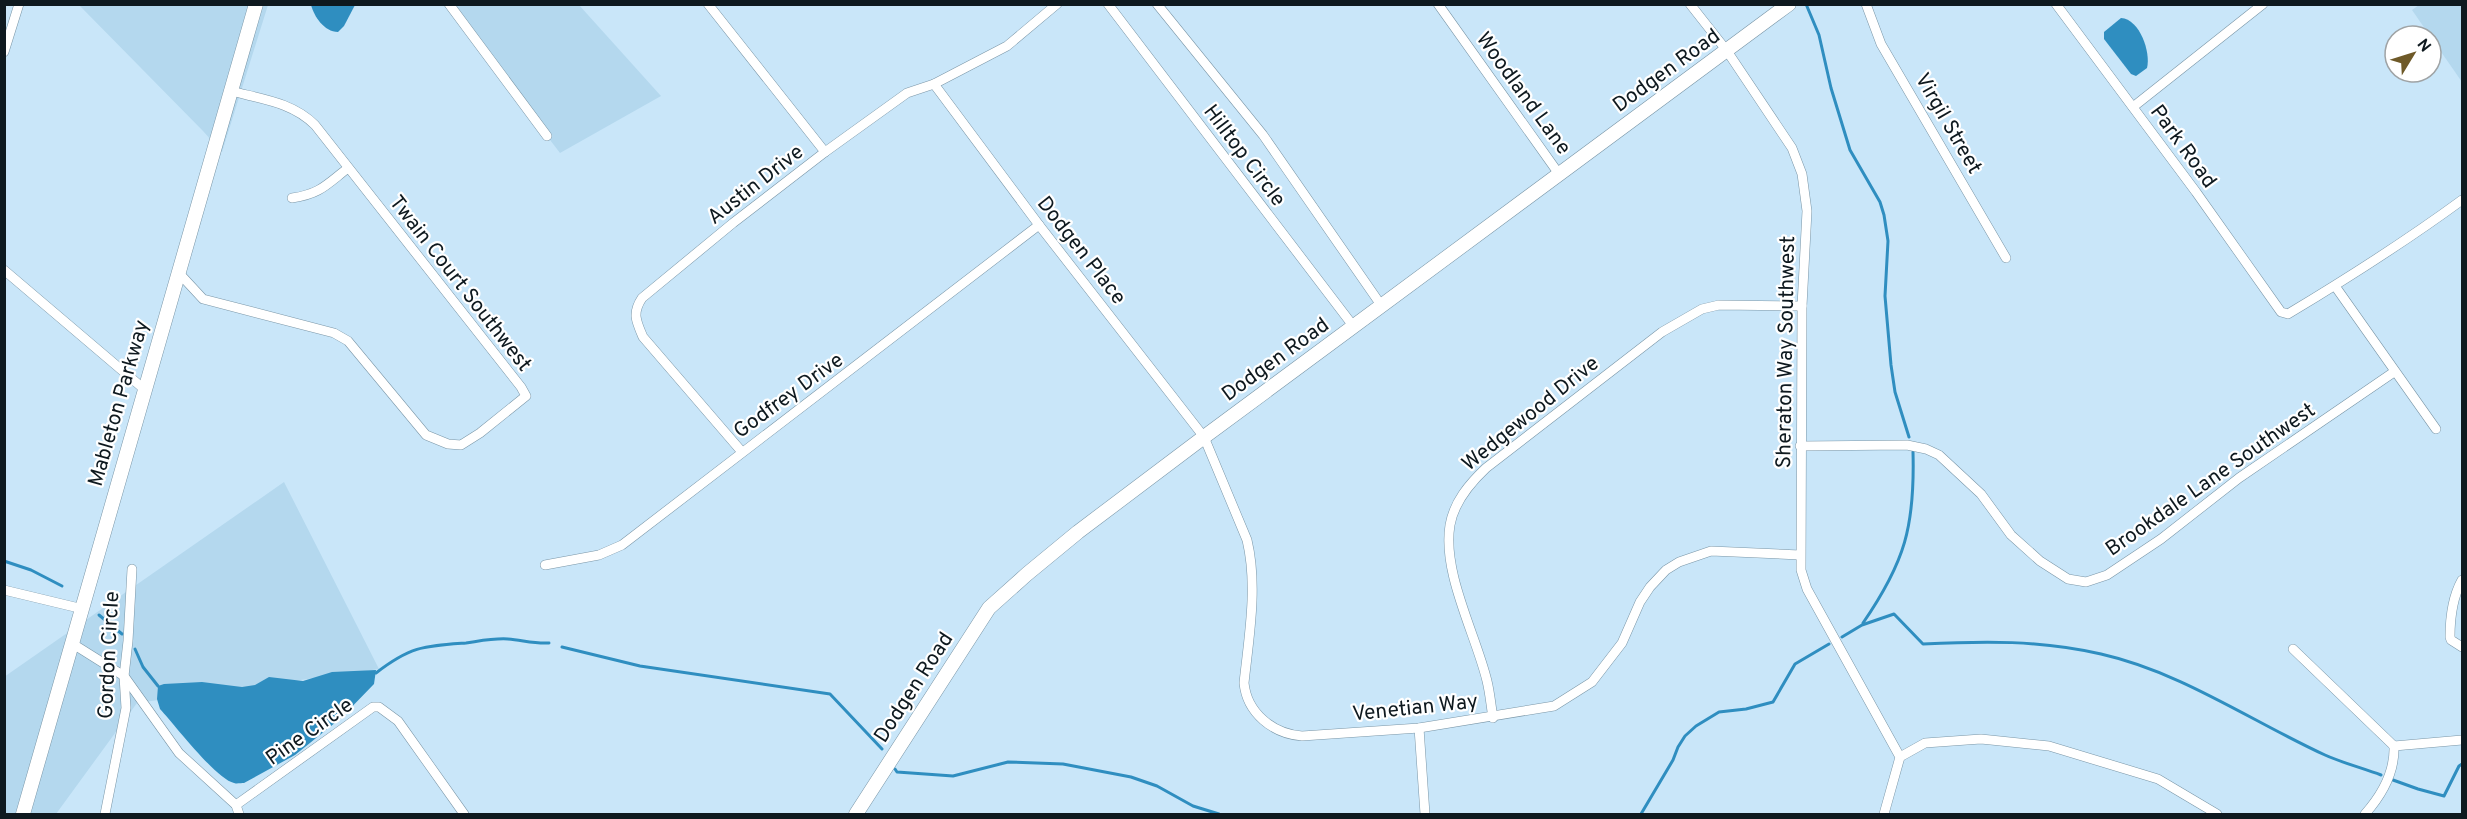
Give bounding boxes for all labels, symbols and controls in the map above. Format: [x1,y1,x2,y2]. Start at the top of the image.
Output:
street label: Dodgen Road [1608,23,1726,119]
north arrow [2383,24,2443,84]
street label: Woodland Lane [1469,27,1576,161]
text: N [2412,35,2435,57]
street label: Virgil Street [1908,68,1987,179]
street label: Hilltop Circle [1197,99,1291,212]
street label: Park Road [2143,100,2222,194]
street label: Austin Drive [702,139,810,231]
street label: Twain Court Southwest [383,190,537,378]
street label: Dodgen Place [1030,191,1131,310]
street label: Sheraton Way Southwest [1771,235,1802,469]
street label: Dodgen Road [1217,312,1335,408]
street label: Mableton Parkway [83,317,156,490]
street label: Godfrey Drive [729,347,849,445]
street label: Wedgewood Drive [1457,351,1605,478]
street label: Brookdale Lane Southwest [2101,397,2321,563]
street label: Gordon Circle [93,591,126,720]
street label: Dodgen Road [868,627,960,748]
street label: Venetian Way [1351,688,1479,729]
street label: Pine Circle [261,692,359,772]

